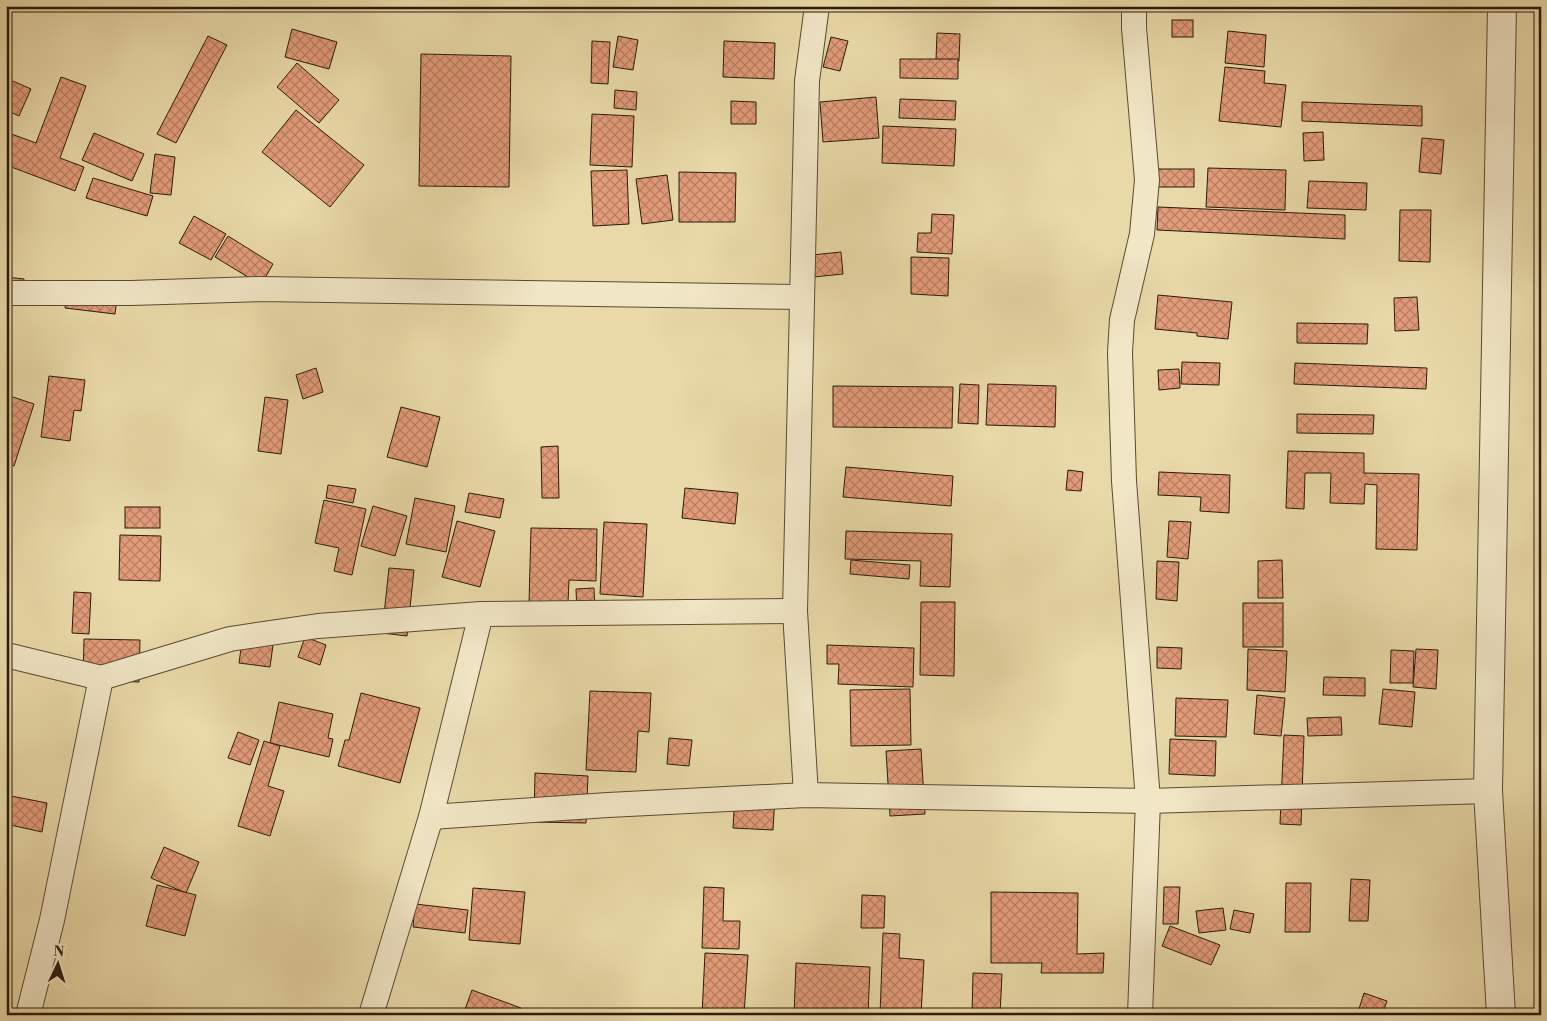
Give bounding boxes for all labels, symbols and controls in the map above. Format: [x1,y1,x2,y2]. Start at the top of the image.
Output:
north arrow [32,938,82,988]
text: N [53,943,65,961]

